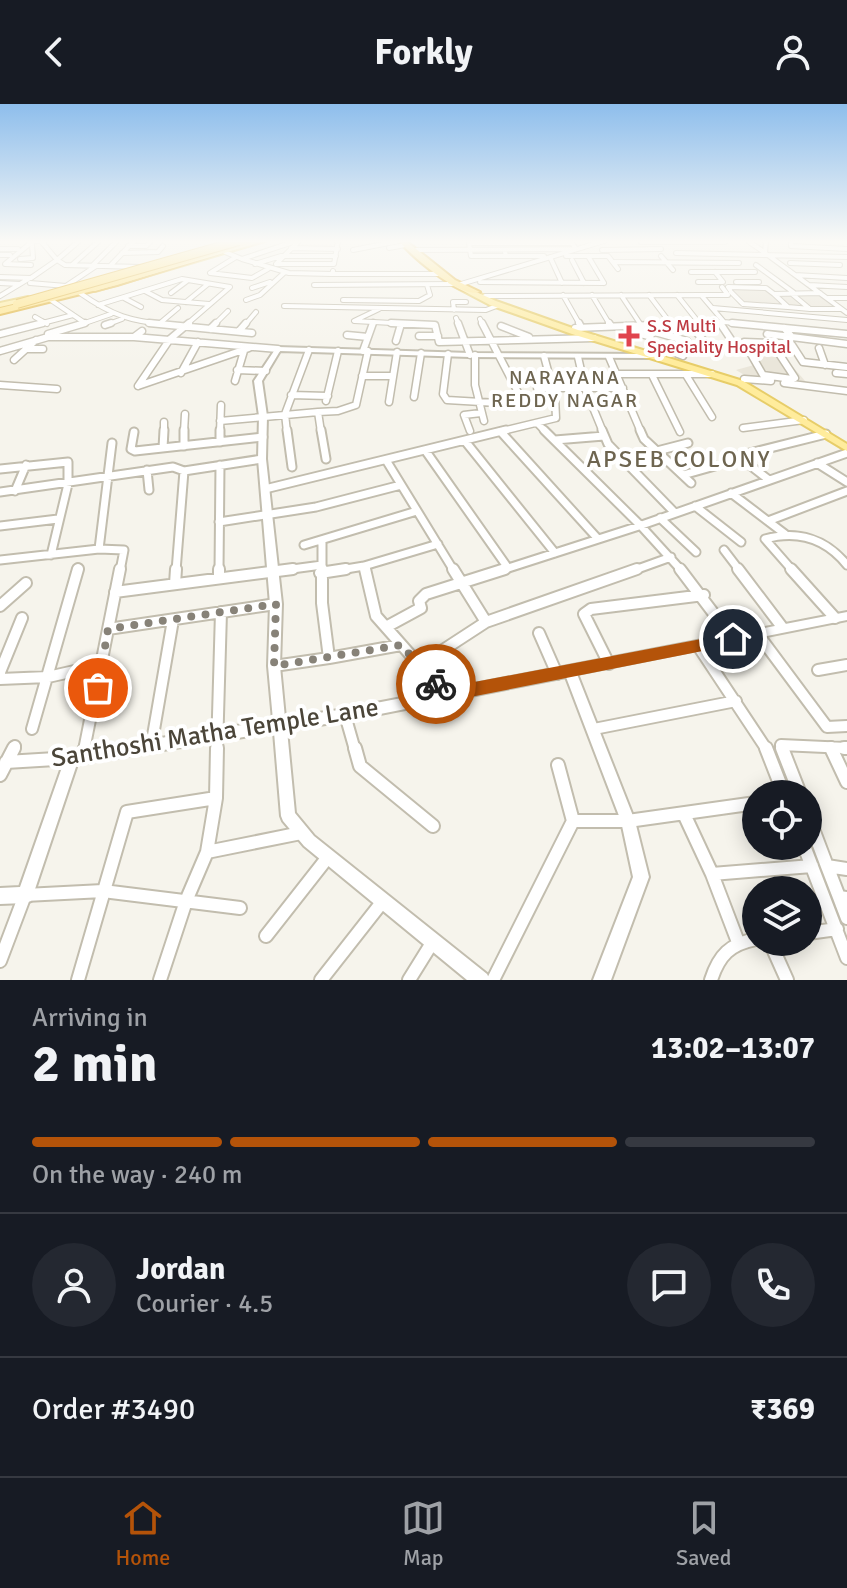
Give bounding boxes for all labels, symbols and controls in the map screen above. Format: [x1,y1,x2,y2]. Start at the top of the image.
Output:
icon: back [32,30,76,74]
text: Forkly [374,30,473,75]
icon: person [771,30,815,74]
place label: S.S Multi Speciality Hospital [647,315,791,358]
marker: S.S Multi Speciality Hospital [618,325,640,347]
district label: NARAYANA REDDY NAGAR [491,365,639,413]
district label: APSEB COLONY [586,444,772,474]
pin [699,605,767,673]
icon: home [711,617,755,661]
courier [396,644,476,724]
pin [64,654,132,722]
icon: bike [414,662,458,706]
icon: bag [76,666,120,710]
street label: Santhoshi Matha Temple Lane [49,691,381,775]
map controls [742,780,822,956]
button: locate [742,780,822,860]
button: layers [742,876,822,956]
text: Arriving in [32,1002,148,1034]
text: 13:02–13:07 [651,1030,815,1067]
text: 2 min [32,1032,158,1096]
text: On the way · 240 m [32,1159,242,1191]
button: person [32,1243,116,1327]
button: chat [627,1243,711,1327]
button: phone [731,1243,815,1327]
text: Jordan [136,1251,225,1288]
text: Courier · 4.5 [136,1288,273,1320]
text: Order #3490 [32,1391,195,1428]
text: ₹369 [750,1391,815,1428]
tab: Home [115,1496,170,1571]
tab: Map [401,1496,445,1571]
tab: Saved [676,1496,732,1571]

